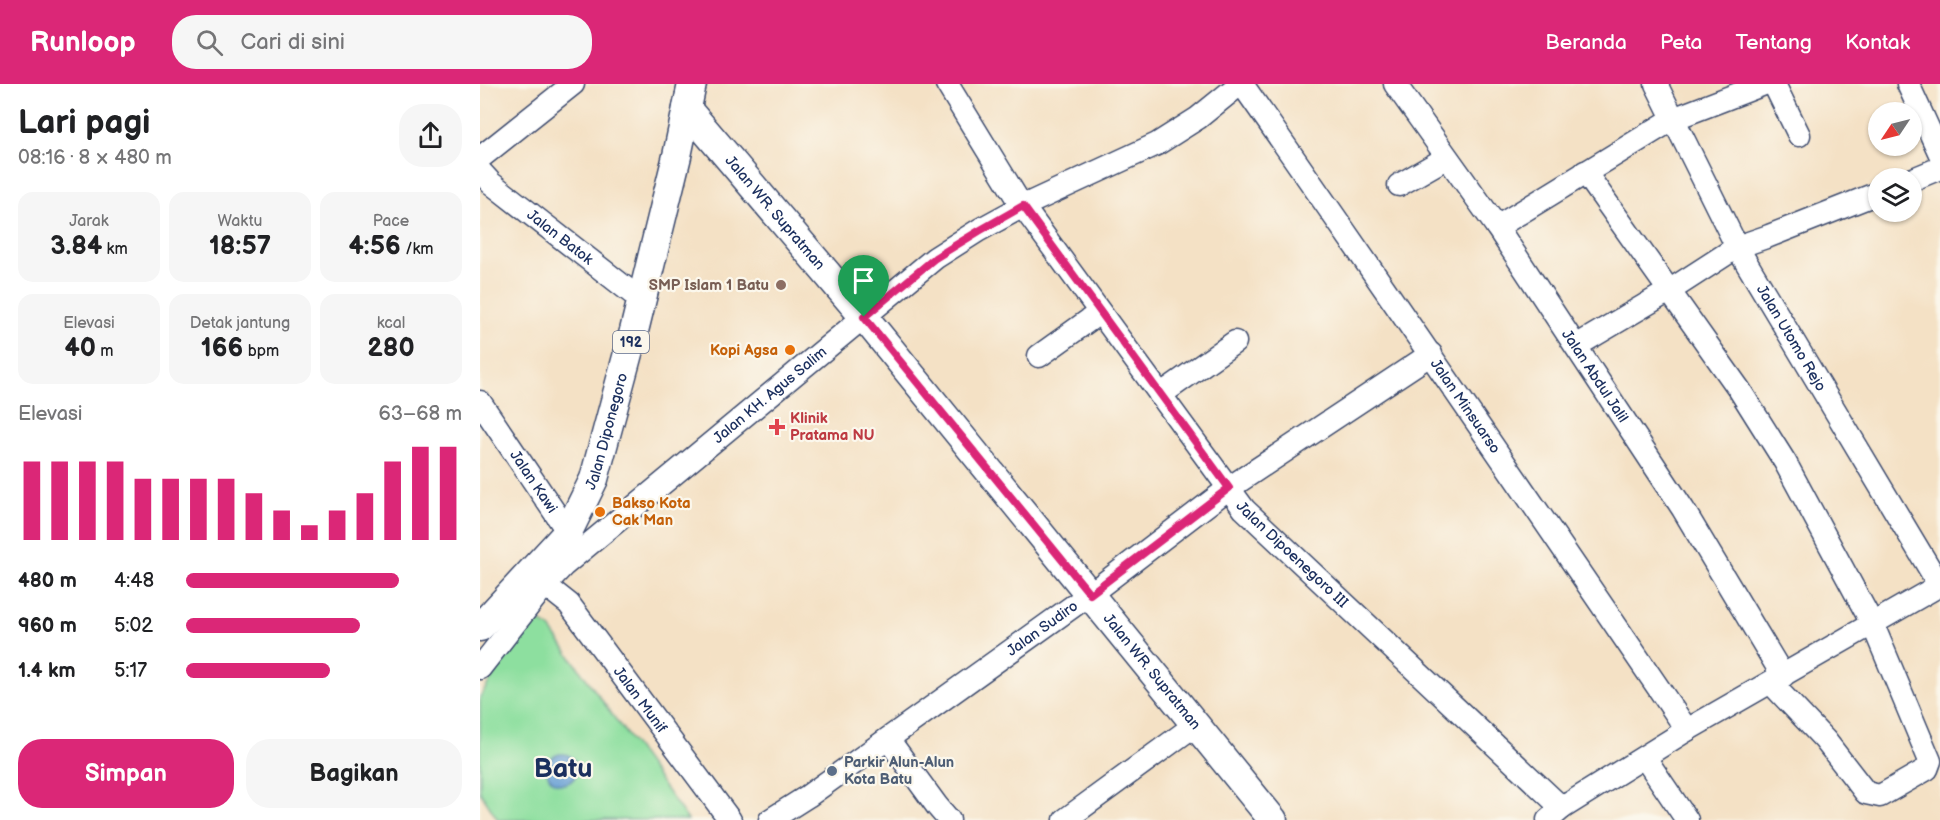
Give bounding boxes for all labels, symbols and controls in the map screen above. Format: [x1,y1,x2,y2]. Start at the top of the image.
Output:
search box [172,15,592,69]
text: Runloop [30,26,136,59]
icon: search [193,26,226,59]
text: Cari di sini [241,29,345,56]
text: Beranda [1545,30,1627,55]
text: Peta [1660,30,1703,55]
text: Tentang [1736,30,1812,55]
text: Kontak [1845,30,1910,55]
north arrow [1868,102,1922,156]
map controls [1868,102,1922,222]
text: Lari pagi [18,103,150,143]
button: share [399,104,462,167]
text: 08:16 · 8 × 480 m [18,146,172,170]
street label: Jalan WR. Supratman [721,152,829,274]
button: layers [1868,168,1922,222]
street label: Jalan Batok [523,206,597,270]
text: Jarak [69,212,109,231]
text: Waktu [218,212,262,231]
text: Pace [373,212,409,231]
text: 3.84 [50,231,102,262]
text: 18:57 [209,231,271,262]
text: 4:56 [349,231,401,262]
text: km [102,240,128,259]
text: /km [401,240,433,259]
pin [838,255,889,317]
icon: arrive [847,264,880,297]
place label: SMP Islam 1 Batu [649,276,769,295]
marker: SMP Islam 1 Batu [774,278,788,292]
street label: Jalan Utomo Rejo [1752,282,1830,395]
text: Elevasi [63,314,115,333]
text: Detak jantung [190,314,290,333]
text: kcal [377,314,405,333]
street label: Jalan Abdul Jalil [1557,326,1632,426]
road number: 192 [613,331,649,353]
text: 40 [64,333,96,364]
text: 166 [201,333,243,364]
text: 280 [367,333,415,364]
place label: Kopi Agsa [710,341,778,360]
text: m [96,342,114,361]
text: bpm [243,342,279,361]
street label: Jalan KH. Agus Salim [709,343,831,448]
marker: Kopi Agsa [783,343,797,357]
street label: Jalan Minsuarso [1426,355,1504,457]
street label: Jalan Diponegoro [581,371,632,493]
text: Elevasi [18,402,83,426]
text: 63–68 m [378,402,462,426]
place label: Klinik Pratama NU [790,409,874,445]
marker: Klinik Pratama NU [768,418,786,436]
street label: Jalan Kawi [505,447,561,517]
place label: Bakso Kota Cak Man [612,494,691,530]
street label: Jalan Dipoenegoro III [1232,498,1352,612]
marker: Bakso Kota Cak Man [593,505,607,519]
text: 480 m [18,569,77,593]
text: 4:48 [114,569,154,593]
street label: Jalan Sudiro [1003,597,1082,661]
street label: Jalan WR. Supratman [1099,610,1205,734]
text: 960 m [18,614,77,638]
text: 5:02 [114,614,153,638]
text: 1.4 km [18,659,76,683]
text: 5:17 [114,659,147,683]
street label: Jalan Munif [609,663,671,737]
button: Simpan [18,739,234,808]
button: Bagikan [246,739,462,808]
district label: Batu [534,753,592,785]
place label: Parkir Alun-Alun Kota Batu [844,753,954,789]
marker: Parkir Alun-Alun Kota Batu [825,764,839,778]

